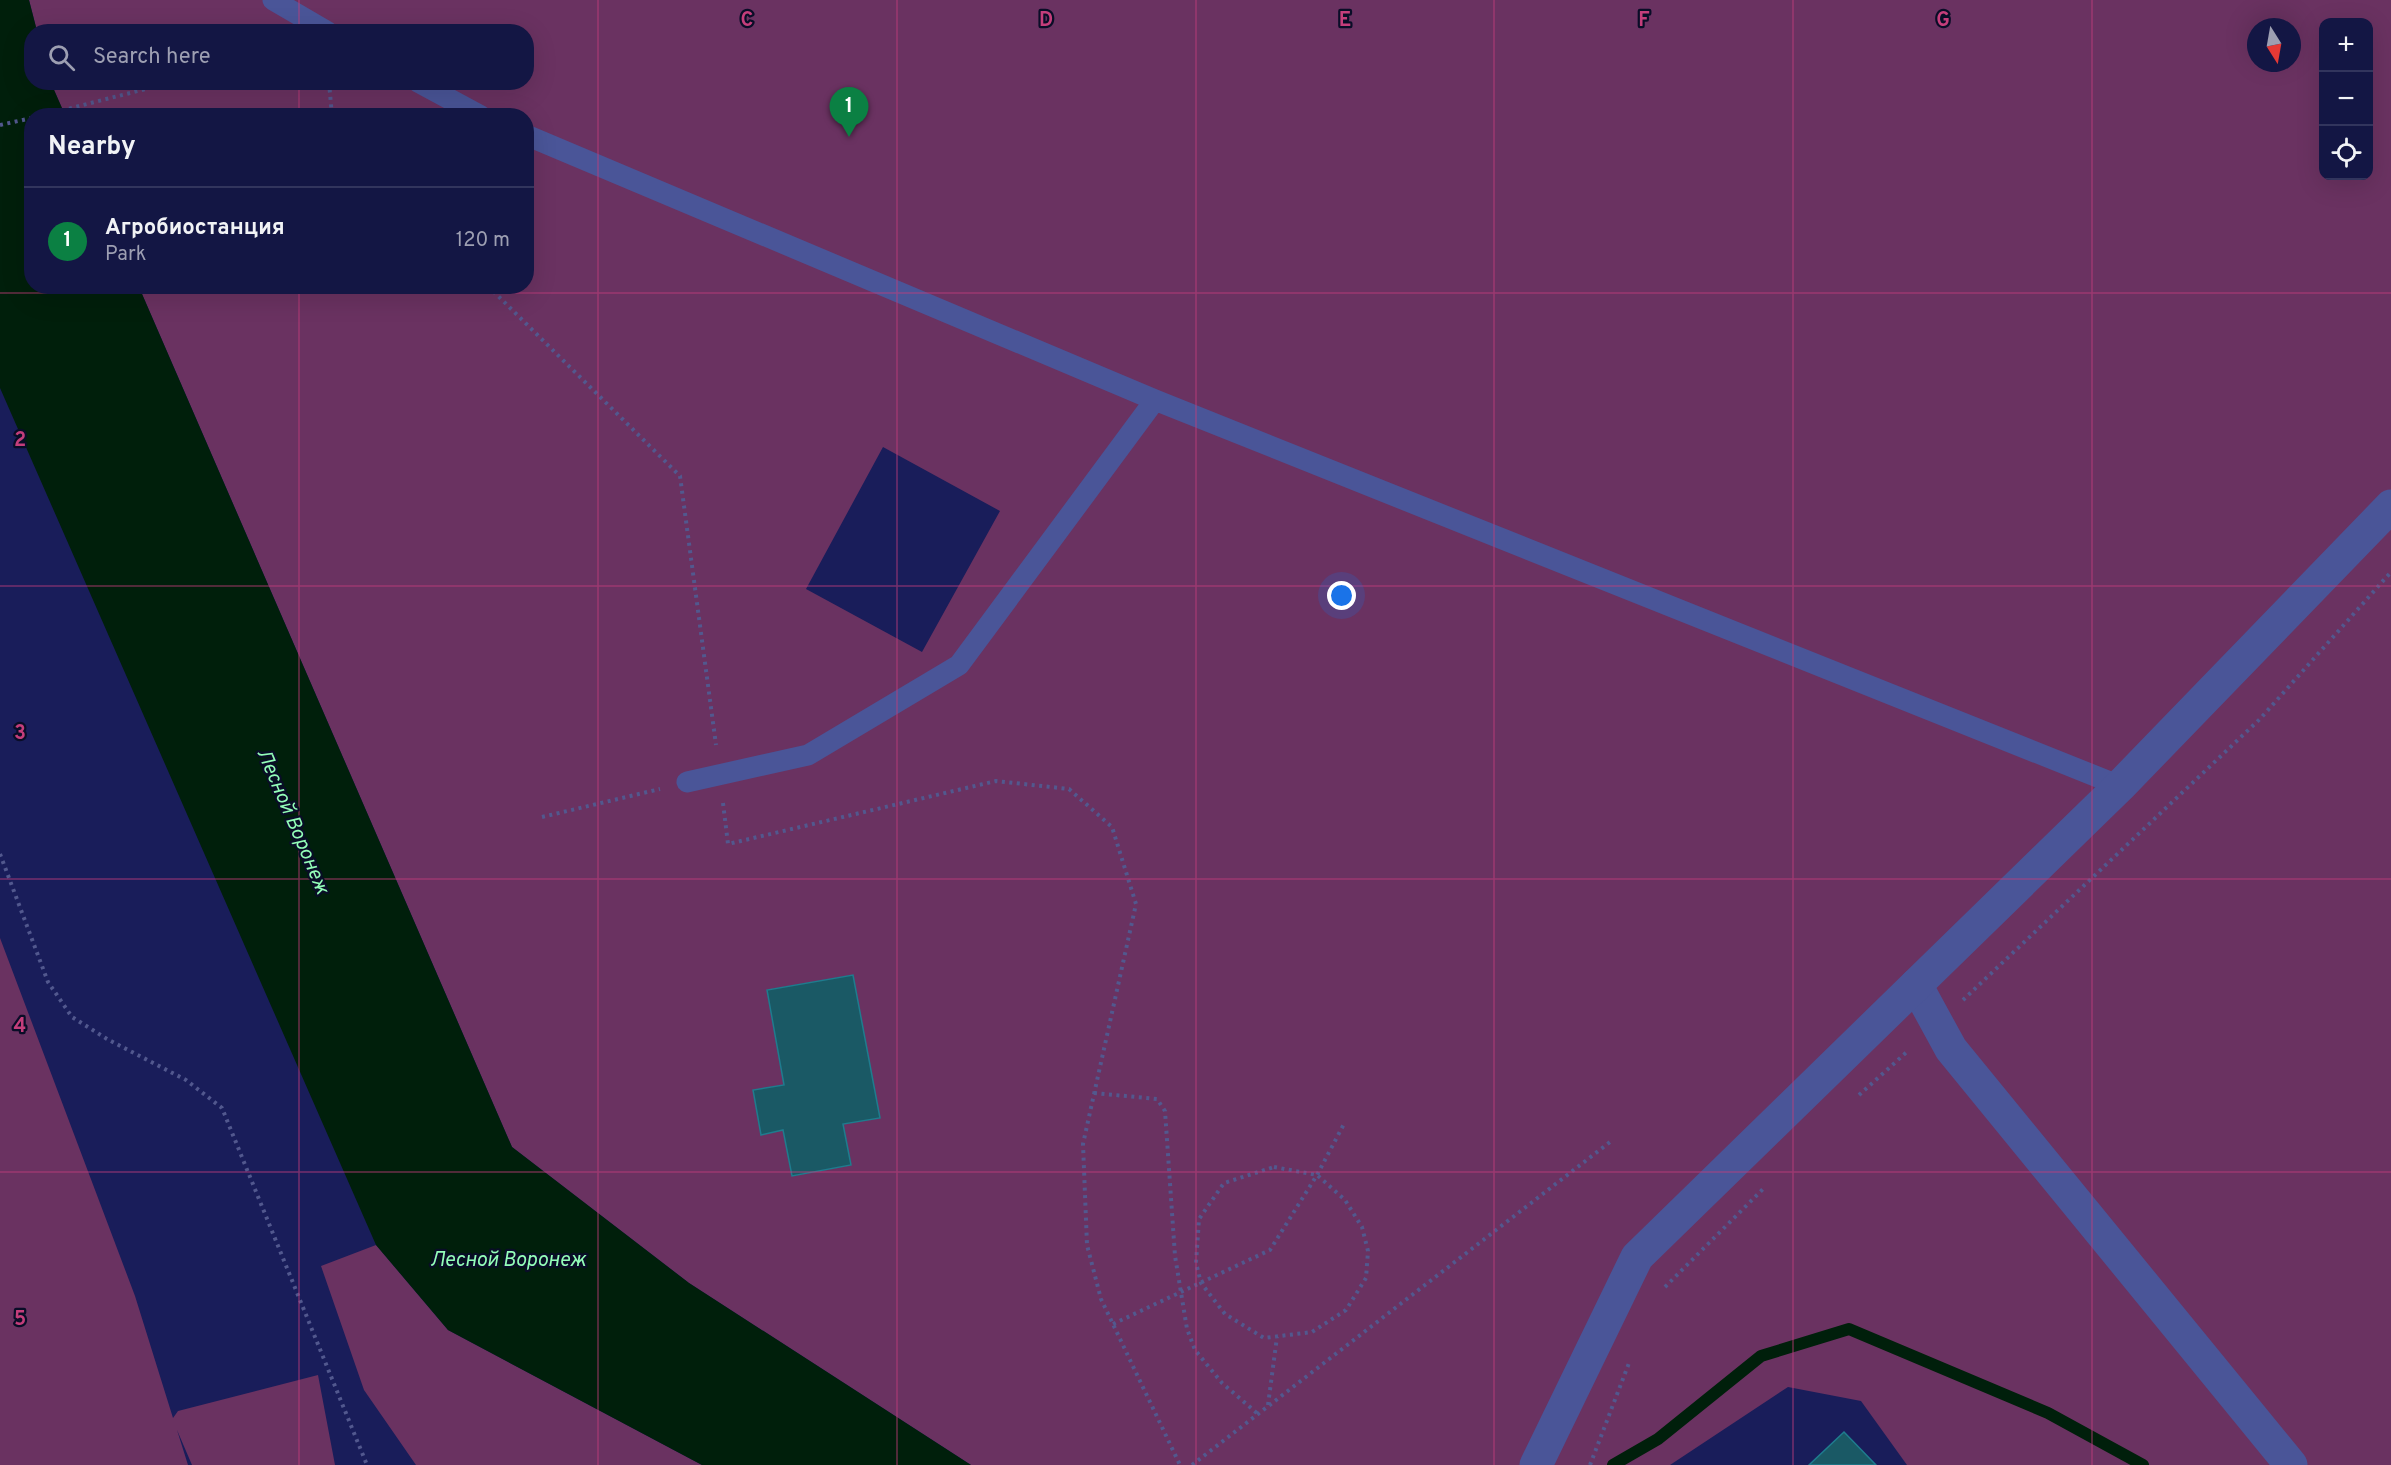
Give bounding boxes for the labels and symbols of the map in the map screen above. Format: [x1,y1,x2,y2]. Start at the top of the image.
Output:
text: C [741,8,753,34]
text: D [1039,8,1053,34]
text: E [1339,8,1351,34]
text: F [1638,8,1650,34]
text: G [1936,8,1950,34]
north arrow [2247,18,2301,72]
pin: 1 [830,88,868,137]
text: 2 [14,428,26,454]
your location [1327,581,1356,610]
text: 3 [14,721,26,747]
water label: Лесной Воронеж [250,745,335,900]
text: 4 [14,1014,26,1040]
water label: Лесной Воронеж [430,1248,587,1274]
text: 5 [14,1307,26,1333]

